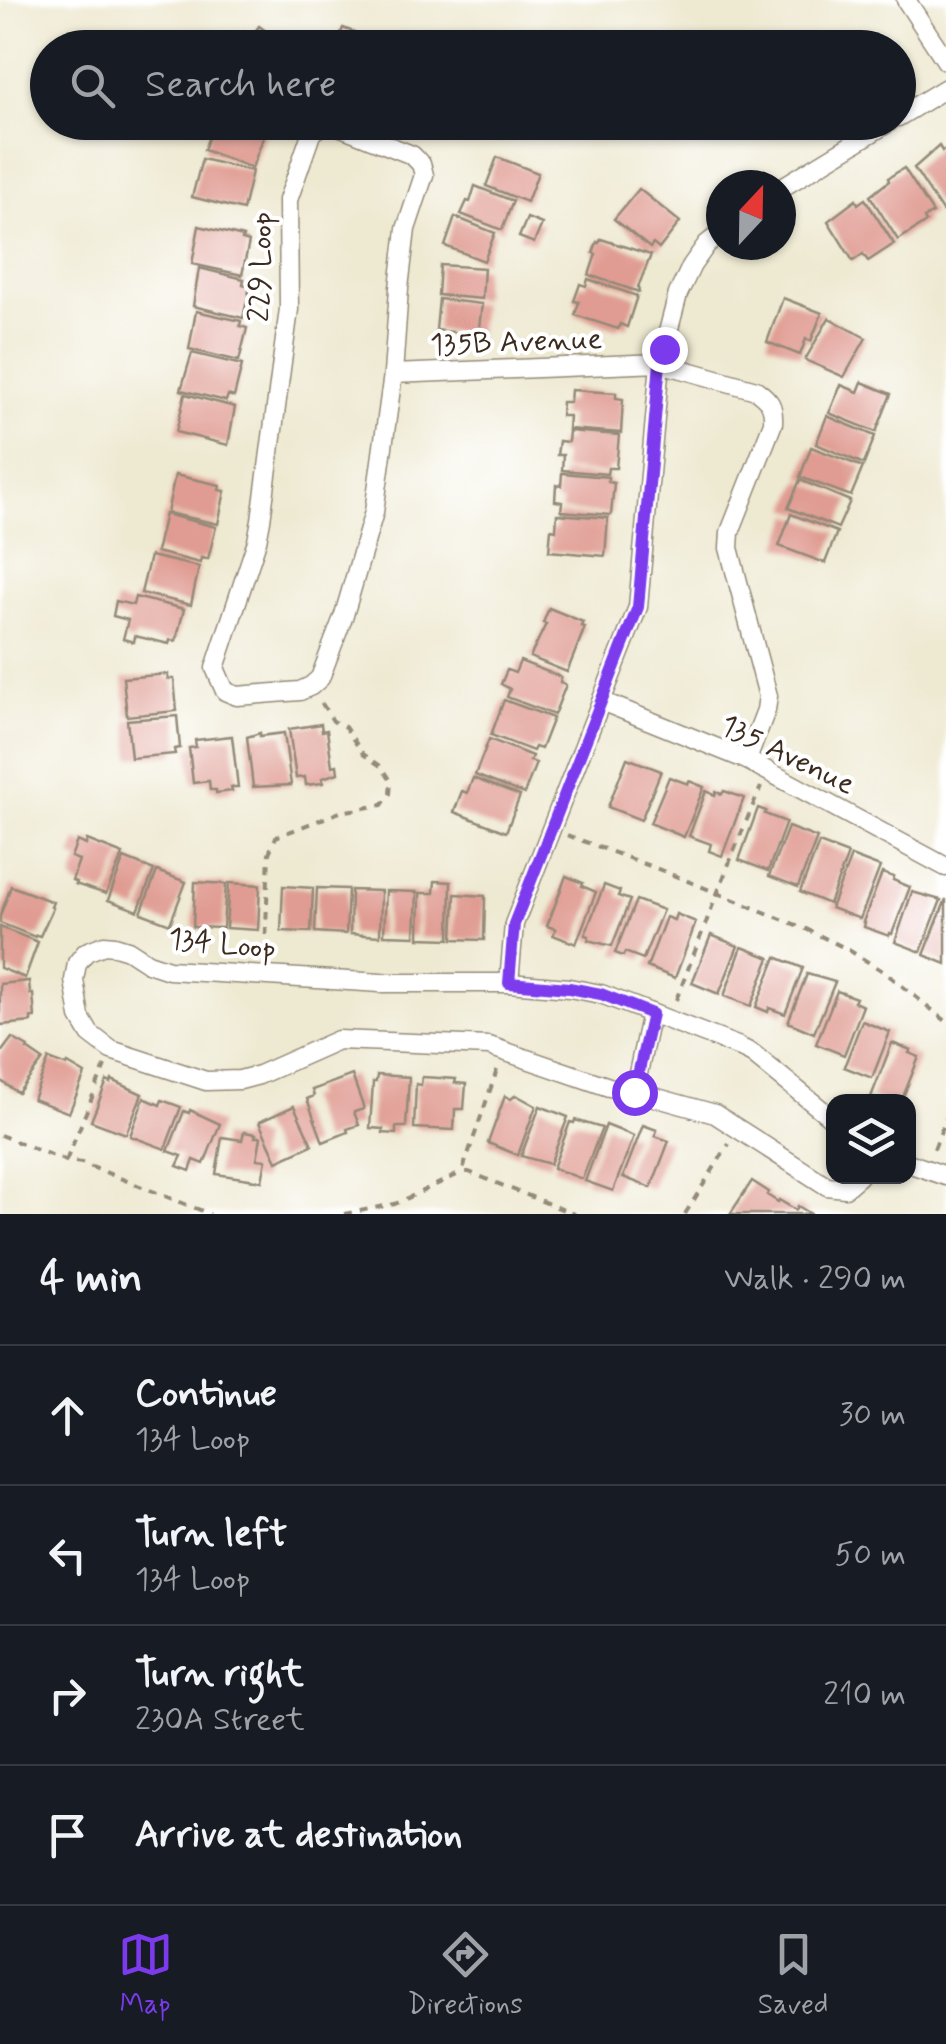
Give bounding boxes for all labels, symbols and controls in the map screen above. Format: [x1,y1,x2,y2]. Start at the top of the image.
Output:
search box [30,30,916,140]
icon: search [65,58,120,113]
text: Search here [145,61,336,110]
north arrow [706,170,796,260]
street label: 229 Loop [240,211,283,323]
street label: 135B Avenue [429,320,603,365]
route end [642,327,688,373]
street label: 135 Avenue [714,706,861,805]
street label: 134 Loop [166,919,277,970]
route start [612,1070,658,1116]
map controls [826,1094,916,1184]
button: layers [826,1094,916,1184]
text: 4 min [40,1252,142,1307]
text: Walk · 290 m [724,1258,906,1300]
text: Continue [135,1370,277,1419]
icon: ahead [40,1388,95,1443]
text: 30 m [839,1394,906,1436]
text: 134 Loop [135,1419,250,1461]
text: Turn left [135,1510,287,1559]
icon: left [40,1528,95,1583]
text: 50 m [834,1534,906,1576]
text: 134 Loop [135,1559,250,1601]
text: Turn right [135,1650,304,1699]
icon: right [40,1668,95,1723]
text: 210 m [823,1674,906,1716]
text: 230A Street [135,1699,305,1741]
icon: arrive [40,1808,95,1863]
text: Arrive at destination [135,1811,462,1860]
tab: Map [118,1927,173,2024]
tab: Directions [408,1927,523,2024]
tab: Saved [758,1927,828,2024]

